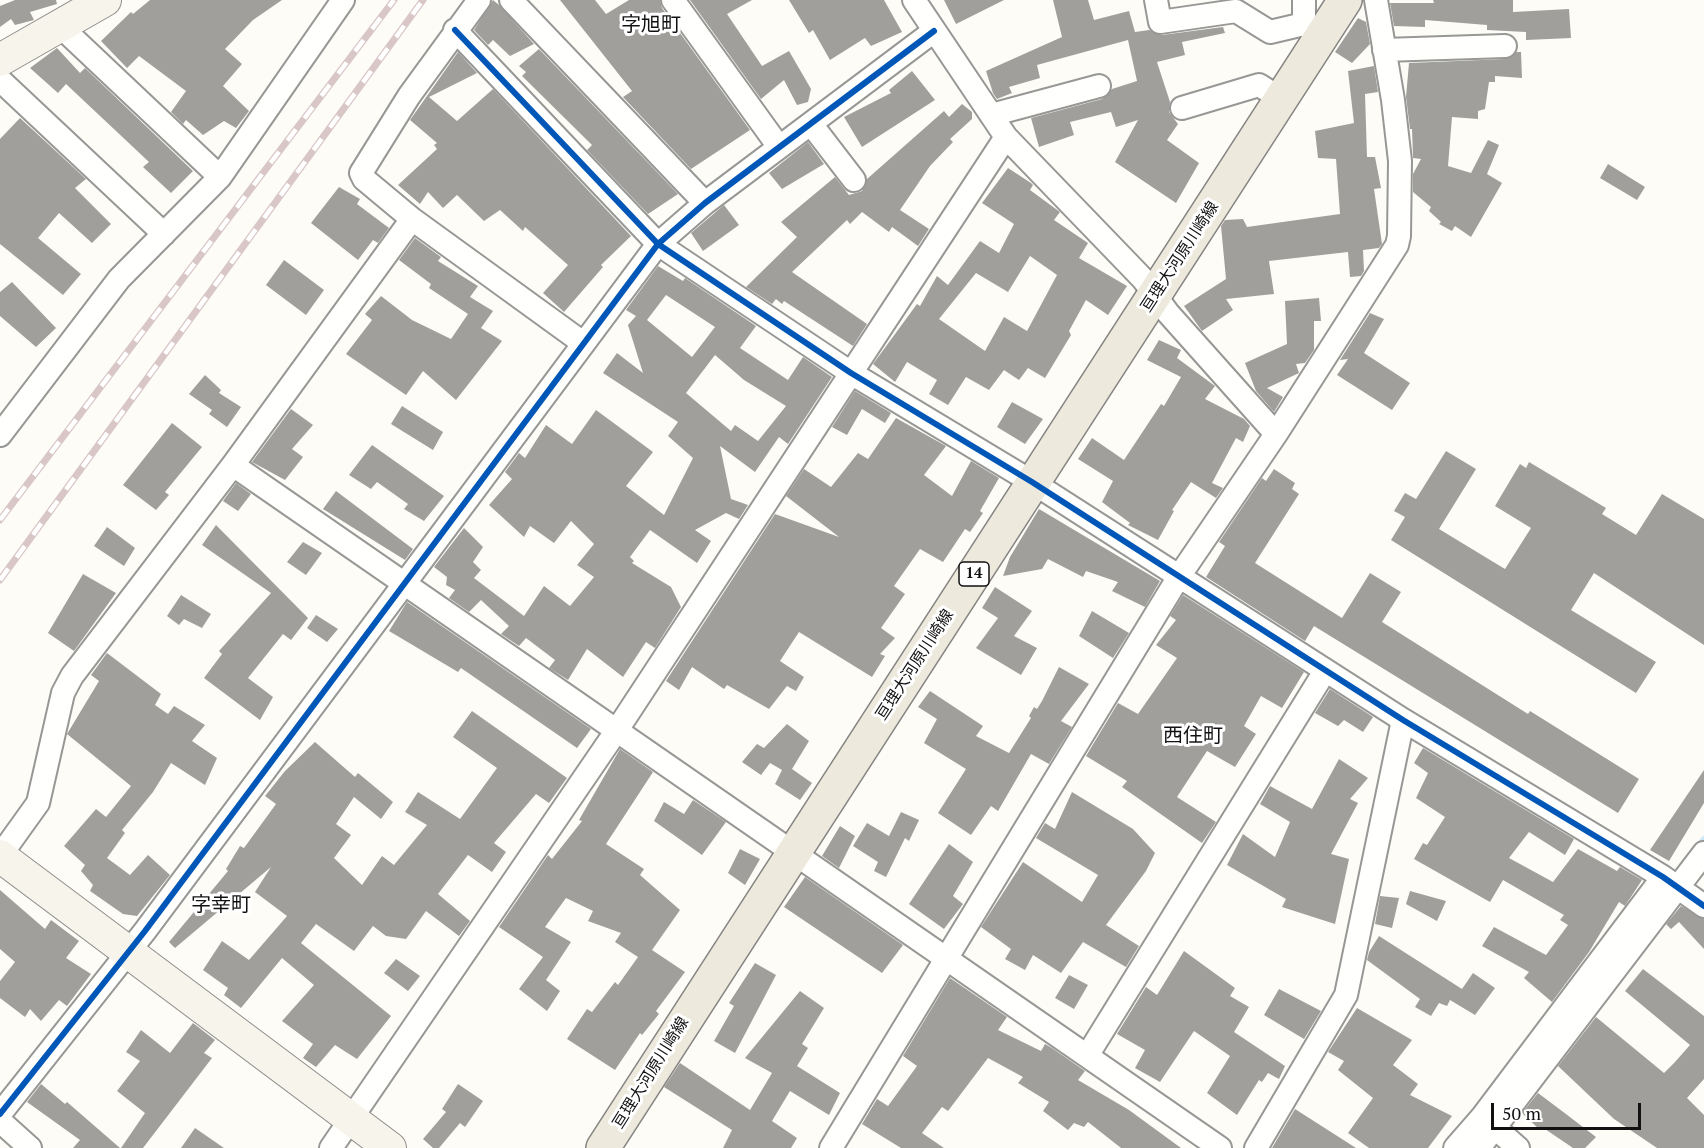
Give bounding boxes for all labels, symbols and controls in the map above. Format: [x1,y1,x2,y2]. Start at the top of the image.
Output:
district label: 字旭町 [621,13,681,37]
street label: 亘理大河原川崎線 [1137,198,1223,316]
road number: 14 [959,562,989,586]
street label: 亘理大河原川崎線 [872,606,958,724]
district label: 西住町 [1163,724,1223,748]
district label: 字幸町 [191,893,251,917]
street label: 亘理大河原川崎線 [609,1014,693,1132]
scale bar [1494,1091,1644,1129]
text: 50 m [1502,1101,1541,1125]

